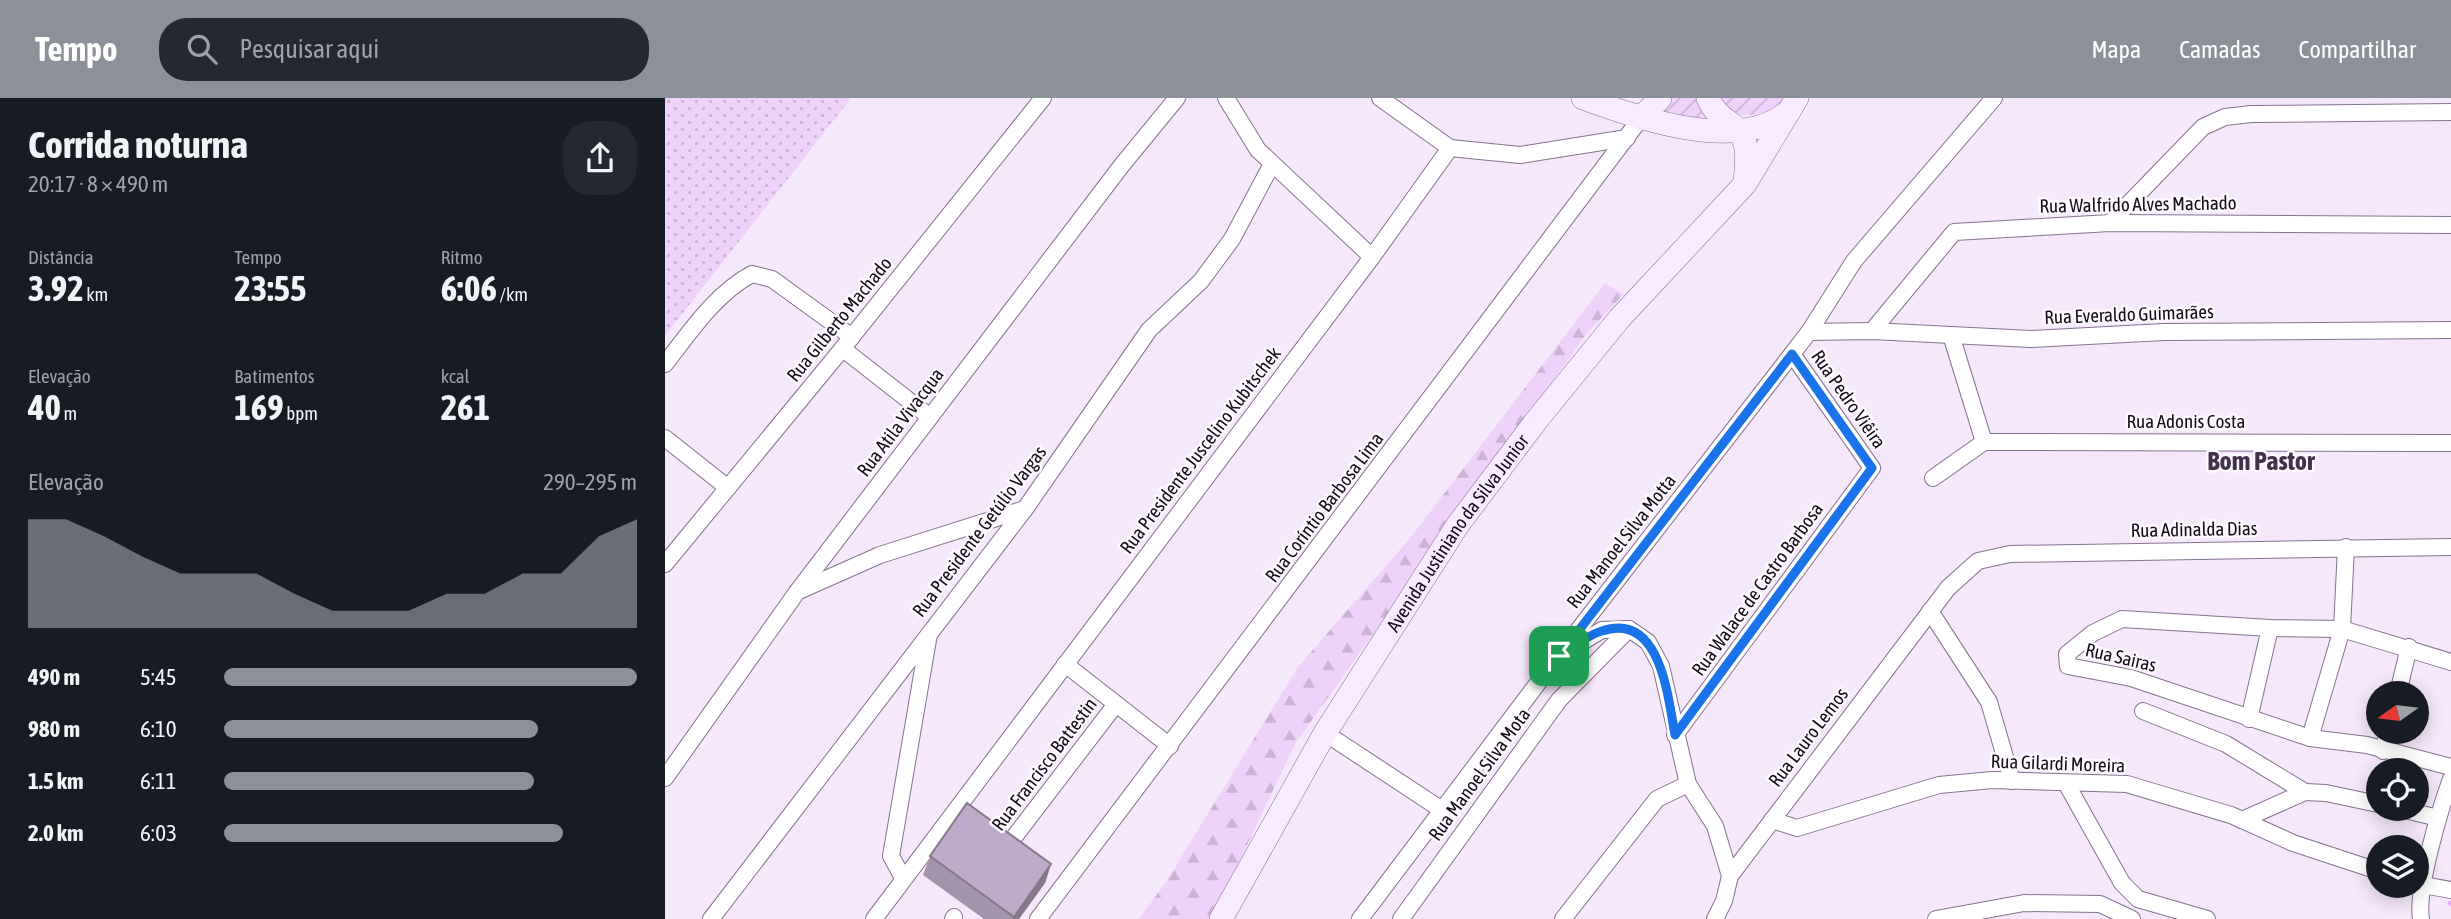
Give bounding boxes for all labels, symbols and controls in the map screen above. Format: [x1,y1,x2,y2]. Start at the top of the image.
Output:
search box [159,18,649,81]
text: Tempo [35,30,117,68]
icon: search [183,30,221,68]
text: Pesquisar aqui [239,34,379,64]
text: Mapa [2091,36,2141,63]
text: Camadas [2179,36,2261,63]
text: Compartilhar [2299,36,2416,63]
button: share [563,121,637,195]
text: Corrida noturna [28,123,248,166]
text: 20:17 · 8 × 490 m [28,171,168,197]
street label: Rua Walfrido Alves Machado [2039,191,2237,217]
text: Distância [28,246,93,268]
text: Tempo [234,246,282,268]
text: Ritmo [441,246,483,268]
street label: Rua Gilberto Machado [782,252,896,386]
text: 3.92 [28,268,84,308]
text: 23:55 [234,268,306,308]
text: 6:06 [441,268,497,308]
text: km [84,283,108,305]
text: /km [497,283,528,305]
street label: Rua Everaldo Guimarães [2044,300,2214,328]
street label: Rua Presidente Juscelino Kubitschek [1115,342,1285,558]
street label: Rua Pedro Viêira [1807,346,1891,452]
street label: Rua Atila Vivacqua [852,363,948,481]
text: Elevação [28,365,91,387]
text: Batimentos [234,365,314,387]
text: kcal [441,365,470,387]
text: 40 [28,387,61,427]
text: 169 [234,387,284,427]
text: 261 [441,387,490,427]
text: m [61,402,77,424]
text: bpm [284,402,318,424]
street label: Rua Adonis Costa [2127,410,2245,432]
street label: Rua Coríntio Barbosa Lima [1260,428,1388,586]
street label: Avenida Justiniano da Silva Junior [1382,430,1533,636]
street label: Rua Presidente Getúlio Vargas [908,441,1051,621]
district label: Bom Pastor [2207,446,2316,476]
text: Elevação [28,469,104,495]
text: 290–295 m [543,469,637,495]
street label: Rua Manoel Silva Motta [1562,470,1680,612]
street label: Rua Walace de Castro Barbosa [1687,498,1827,680]
street label: Rua Adinalda Dias [2130,517,2258,541]
pin [1529,626,1589,686]
icon: arrive [1540,637,1578,675]
street label: Rua Sairas [2083,638,2159,676]
text: 490 m [28,664,80,690]
text: 5:45 [140,664,177,690]
north arrow [2366,681,2429,744]
map controls [2366,681,2429,898]
street label: Rua Lauro Lemos [1764,683,1852,791]
street label: Rua Francisco Battestin [987,693,1101,835]
street label: Rua Manoel Silva Mota [1424,703,1534,845]
text: 980 m [28,716,80,742]
text: 6:10 [140,716,177,742]
street label: Rua Gilardi Moreira [1990,750,2126,776]
button: locate [2366,758,2429,821]
text: 1.5 km [28,768,84,794]
text: 6:11 [140,768,177,794]
text: 2.0 km [28,820,84,846]
text: 6:03 [140,820,177,846]
button: layers [2366,835,2429,898]

